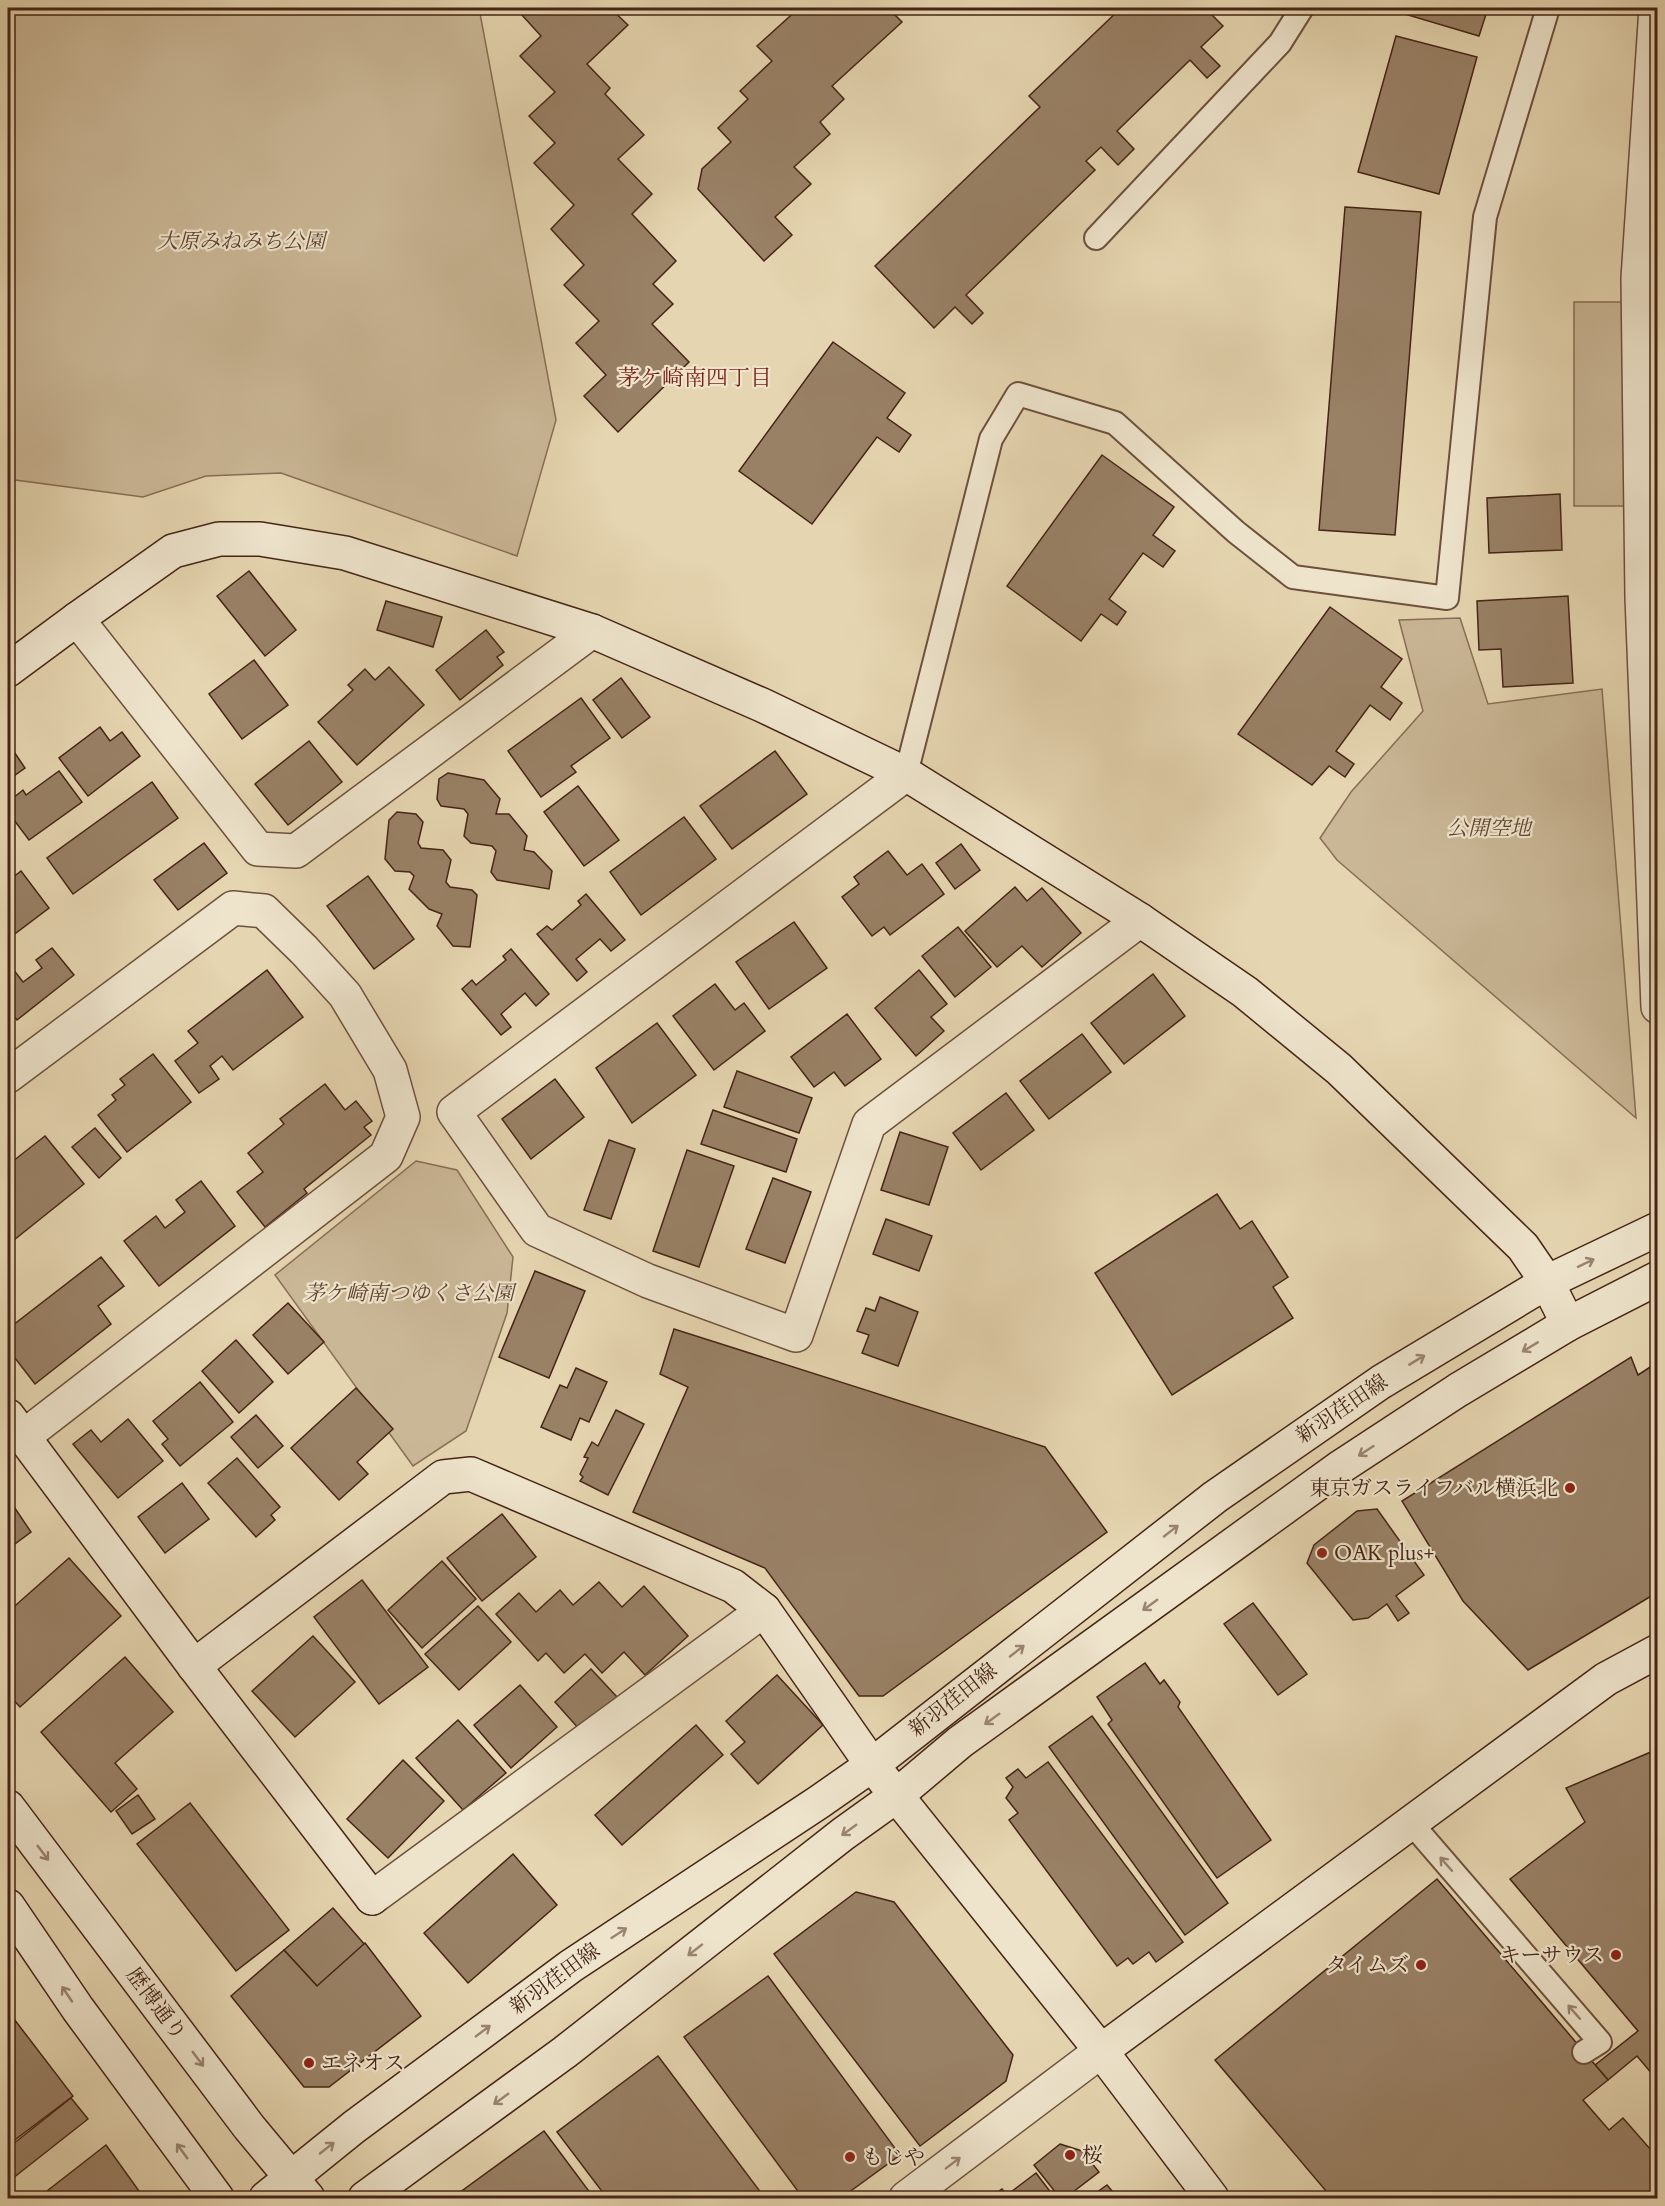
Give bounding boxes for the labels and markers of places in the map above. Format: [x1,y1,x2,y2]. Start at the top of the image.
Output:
place label: 東京ガスライフバル横浜北 [1309,1474,1558,1503]
marker: 東京ガスライフバル横浜北 [1563,1481,1577,1495]
place label: OAK plus+ [1334,1539,1434,1568]
marker: OAK plus+ [1315,1546,1329,1560]
place label: キーサウス [1500,1941,1604,1970]
marker: キーサウス [1609,1948,1623,1962]
place label: タイムズ [1325,1951,1409,1980]
marker: タイムズ [1414,1958,1428,1972]
place label: エネオス [321,2049,405,2078]
marker: エネオス [302,2056,316,2070]
place label: 桜 [1082,2141,1103,2170]
place label: もじや [862,2143,925,2172]
marker: 桜 [1063,2148,1077,2162]
marker: もじや [843,2150,857,2164]

